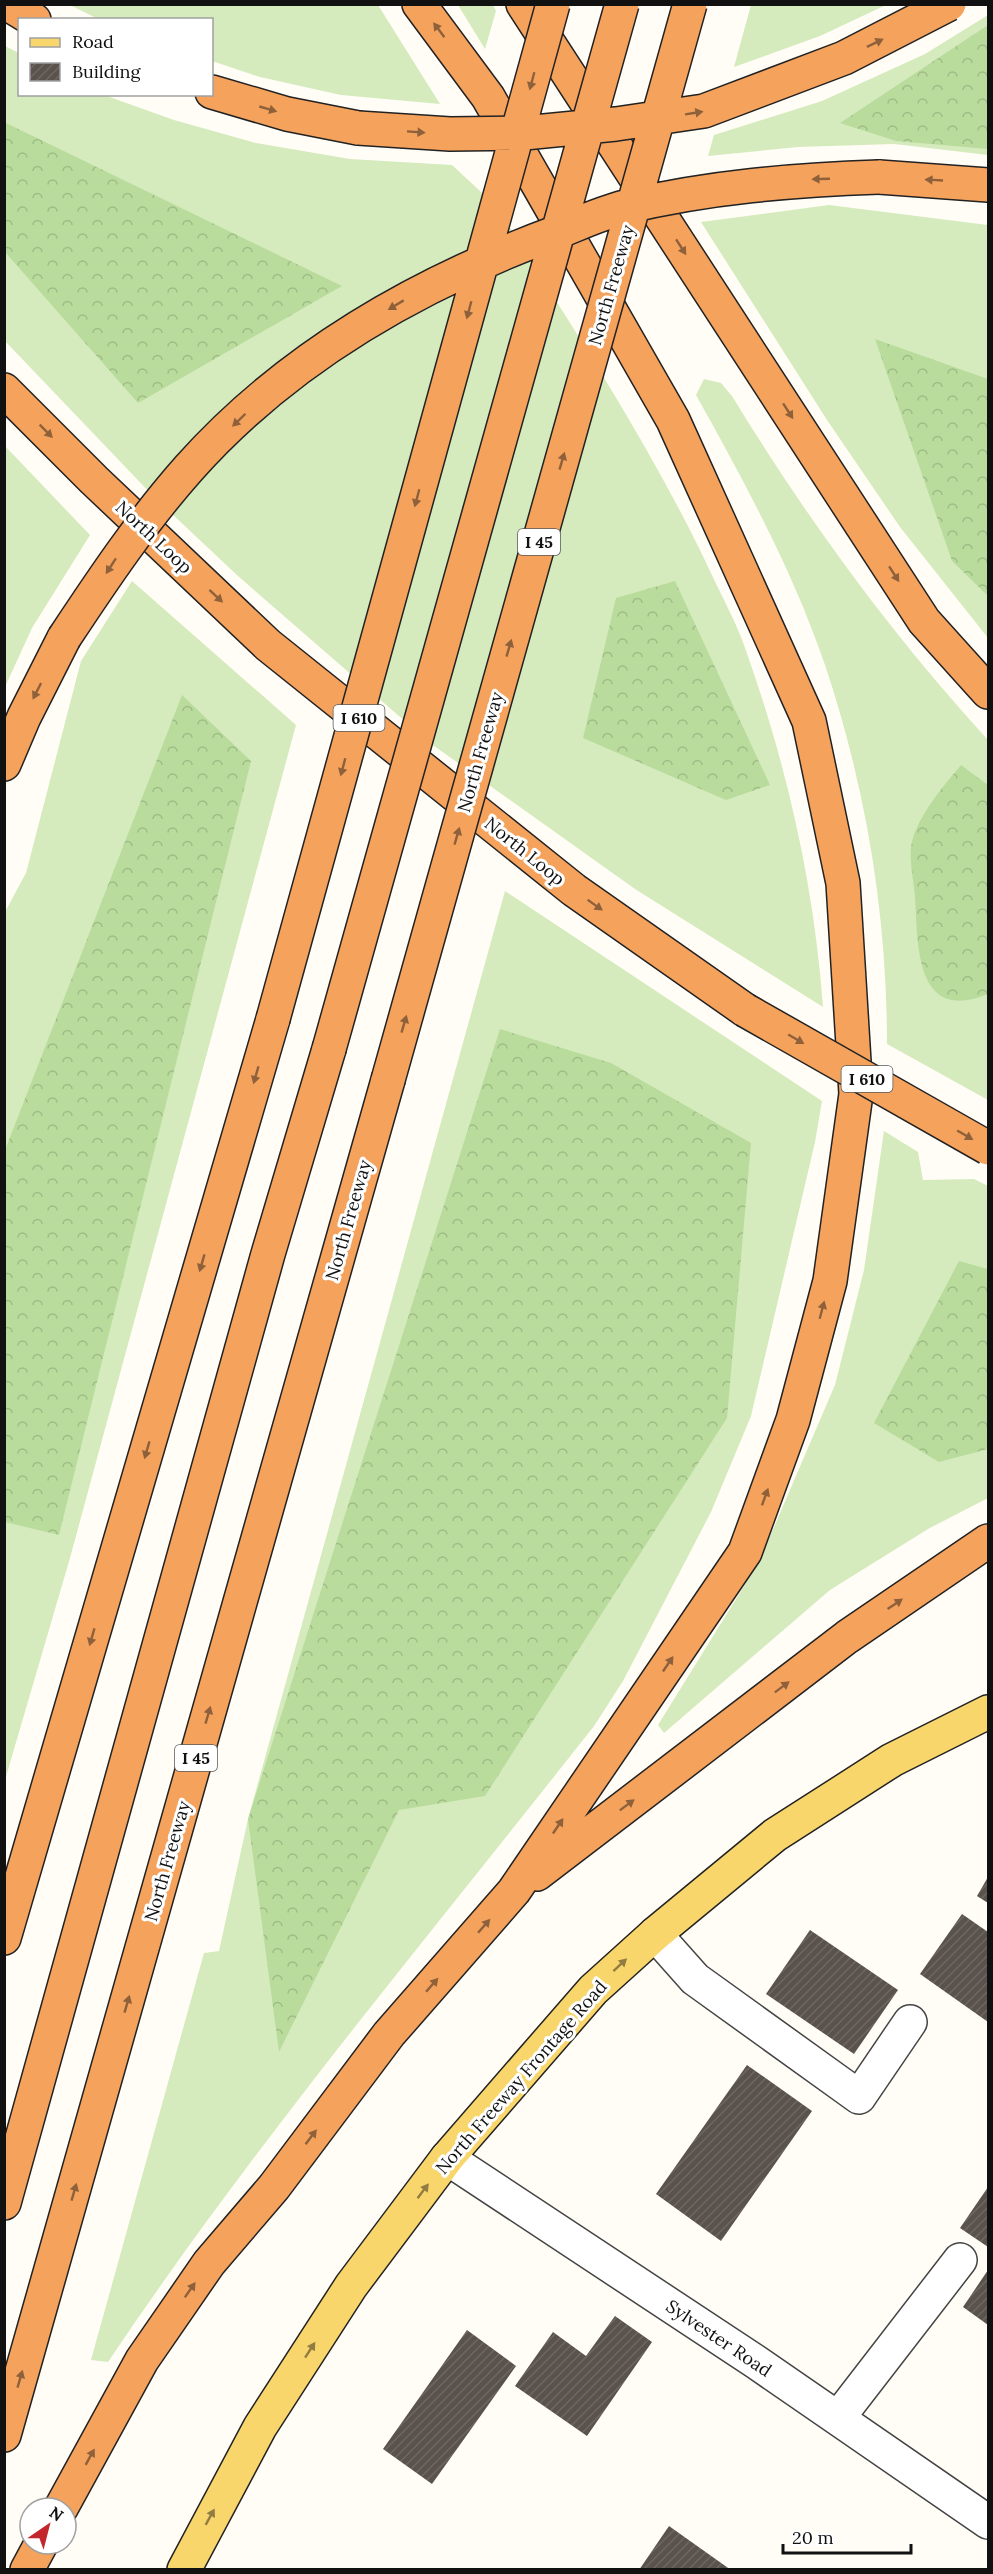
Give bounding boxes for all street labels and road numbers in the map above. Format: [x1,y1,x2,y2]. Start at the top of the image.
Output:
street label: North Freeway [583,222,639,348]
street label: North Loop [111,496,197,578]
road number: I 45 [518,529,560,555]
street label: North Freeway [452,689,508,815]
road number: I 610 [334,705,385,731]
street label: North Loop [480,812,570,890]
road number: I 610 [842,1066,892,1092]
street label: North Freeway [320,1157,376,1283]
road number: I 45 [175,1745,217,1771]
street label: North Freeway [139,1798,195,1924]
street label: North Freeway Frontage Road [430,1975,612,2179]
street label: Sylvester Road [662,2294,776,2382]

